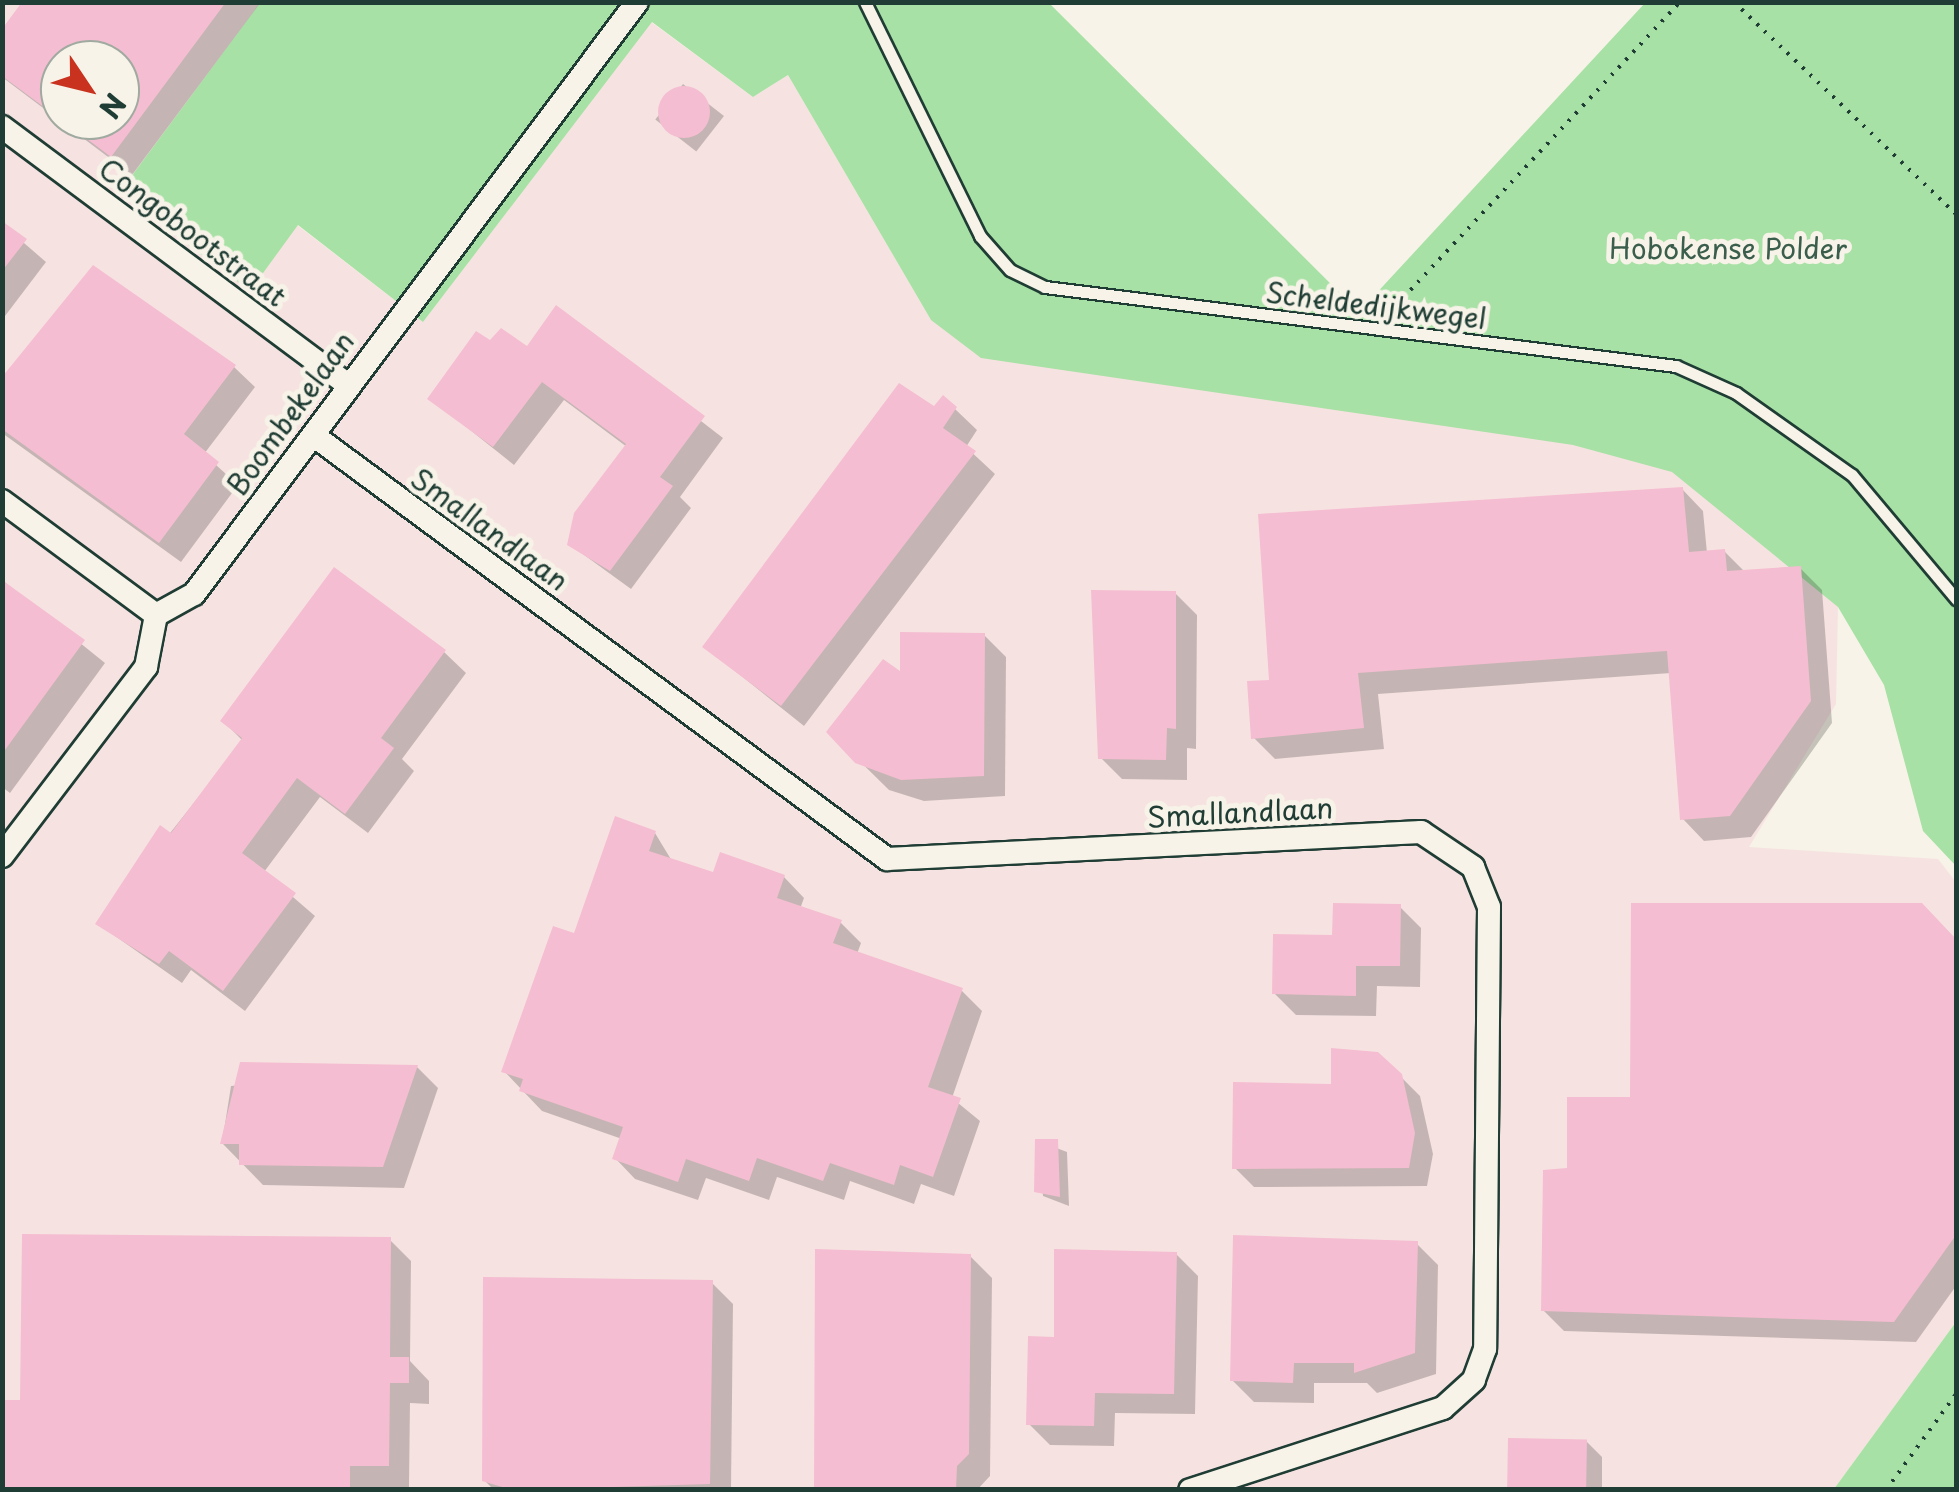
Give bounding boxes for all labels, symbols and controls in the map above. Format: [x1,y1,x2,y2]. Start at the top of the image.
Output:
north arrow [40,40,140,140]
text: N [89,85,137,128]
street label: Congobootstraat [93,151,293,313]
park label: Hobokense Polder [1609,231,1847,265]
street label: Scheldedijkwegel [1264,275,1488,335]
street label: Boombekelaan [219,325,361,501]
street label: Smallandlaan [405,461,575,597]
street label: Smallandlaan [1146,790,1334,834]

